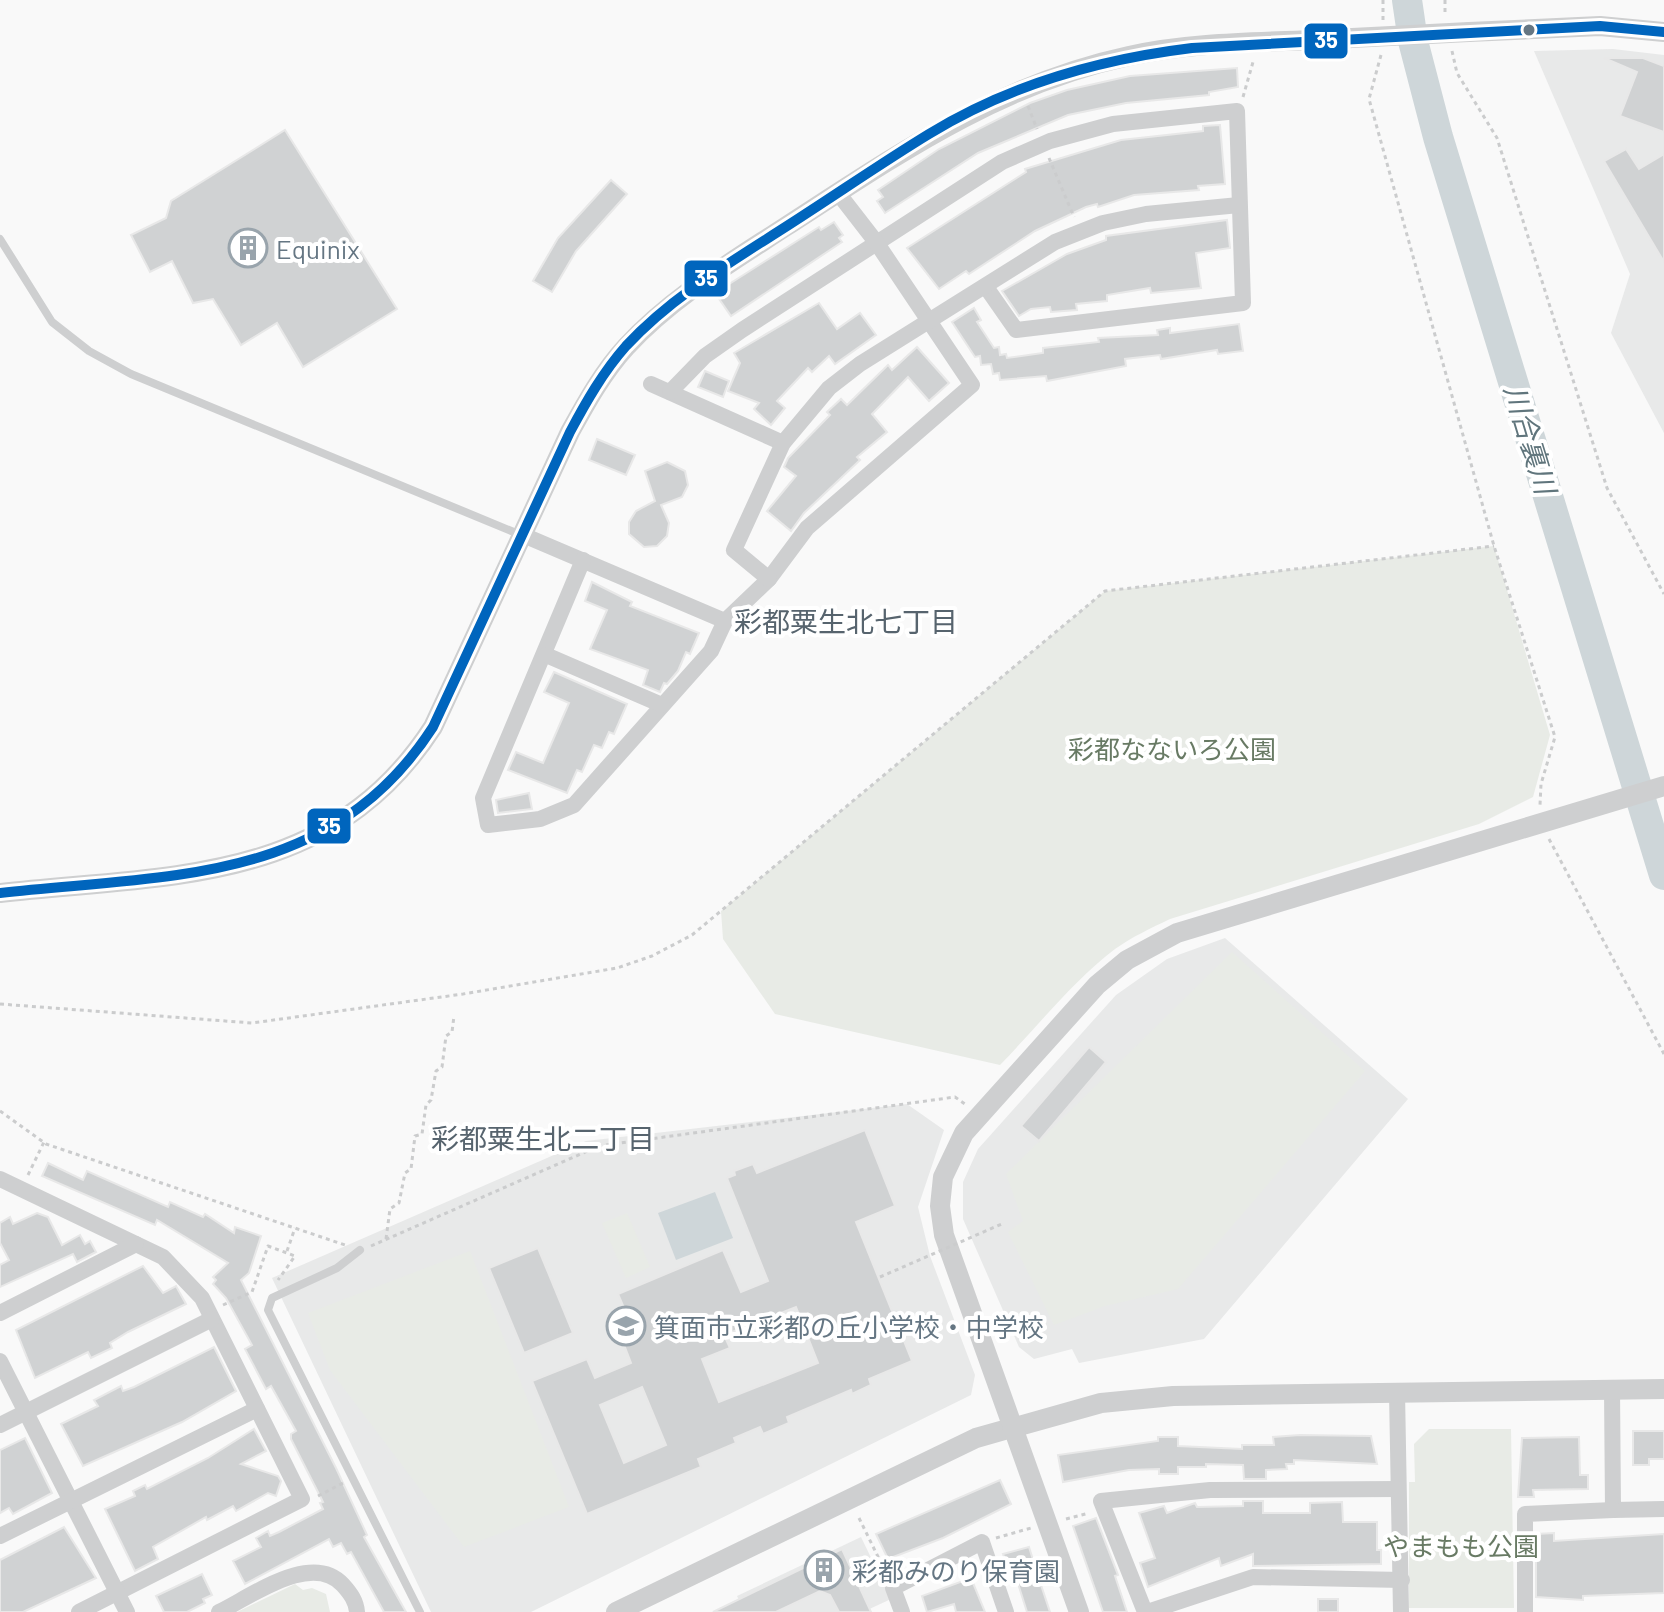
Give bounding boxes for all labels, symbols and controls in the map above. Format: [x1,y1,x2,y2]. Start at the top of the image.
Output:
line badge: 35 [1303,22,1349,60]
unlabelled marker [1521,22,1537,38]
text: 35 [1314,26,1338,52]
building icon: Equinix [227,227,269,269]
place label: Equinix [276,233,360,264]
line badge: 35 [683,259,729,298]
text: 35 [694,264,718,290]
water label: 川合裏川 [1498,380,1565,500]
district label: 彩都粟生北七丁目 [734,604,958,638]
park label: 彩都なないろ公園 [1068,733,1276,764]
line badge: 35 [306,807,352,845]
text: 35 [317,812,341,838]
district label: 彩都粟生北二丁目 [431,1121,655,1155]
school or university icon: 箕面市立彩都の丘小学校・中学校 [605,1305,647,1347]
place label: 箕面市立彩都の丘小学校・中学校 [654,1311,1044,1342]
park label: やまもも公園 [1383,1530,1539,1561]
building icon: 彩都みのり保育園 [803,1549,845,1591]
place label: 彩都みのり保育園 [852,1555,1060,1586]

